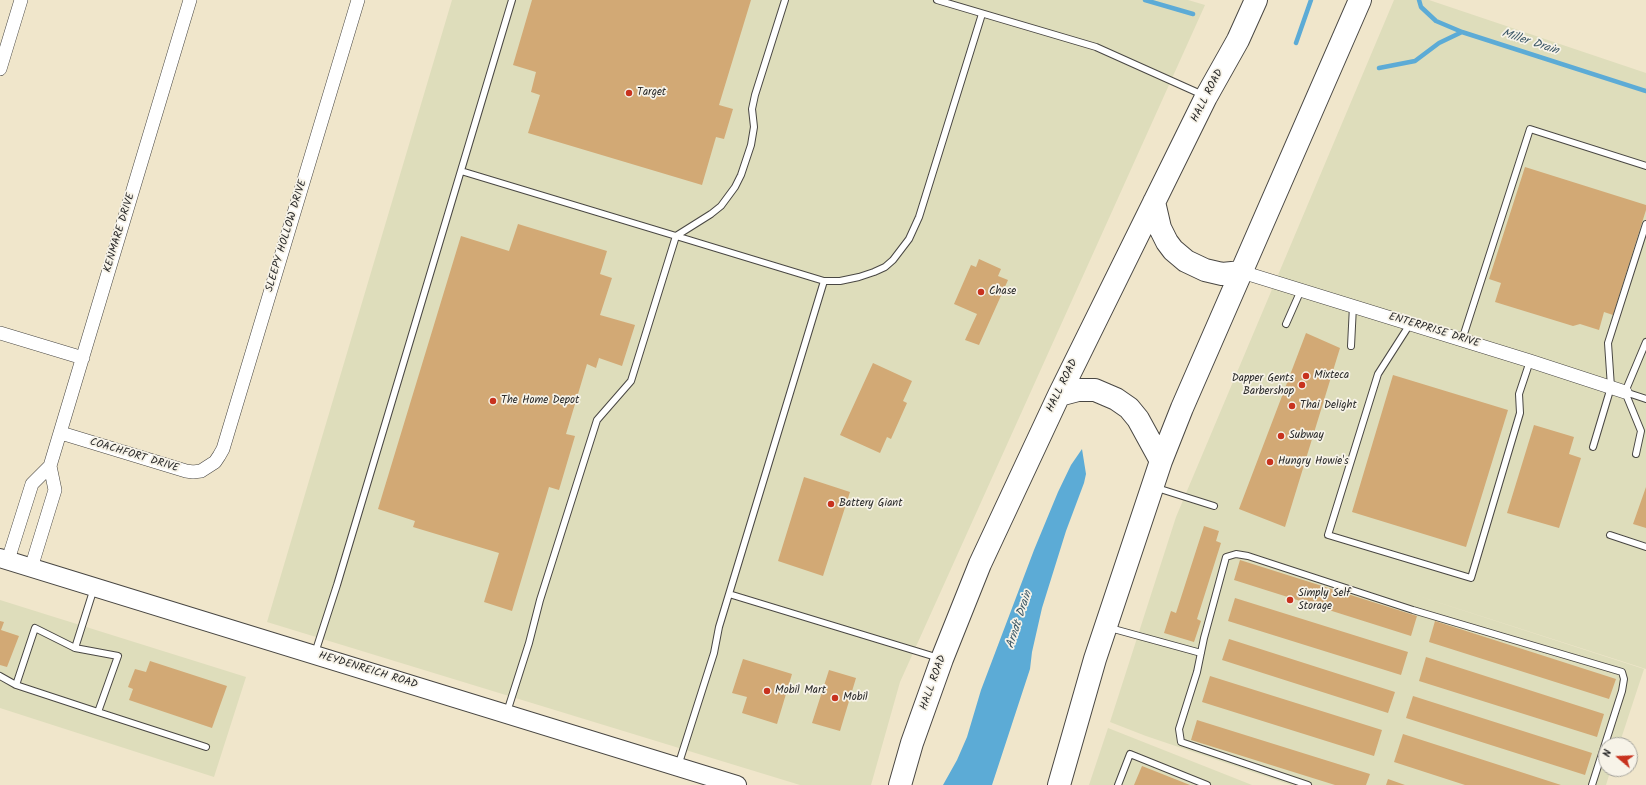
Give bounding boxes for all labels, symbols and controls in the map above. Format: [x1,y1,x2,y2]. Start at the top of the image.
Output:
water label: Miller Drain [1500,27,1560,59]
street label: HALL ROAD [1189,67,1227,125]
place label: Target [637,86,666,100]
marker: Target [624,88,634,98]
street label: SLEEPY HOLLOW DRIVE [264,178,310,294]
street label: KENMARE DRIVE [102,192,138,274]
place label: Chase [989,285,1016,299]
marker: Chase [976,287,986,297]
street label: ENTERPRISE DRIVE [1387,311,1481,351]
street label: HALL ROAD [1044,357,1082,415]
place label: Mixteca [1314,369,1349,383]
marker: Mixteca [1301,371,1311,381]
place label: Dapper Gents Barbershop [1232,372,1294,398]
marker: Dapper Gents Barbershop [1297,380,1307,390]
place label: The Home Depot [501,394,579,408]
marker: The Home Depot [488,396,498,406]
place label: Thai Delight [1300,399,1357,413]
marker: Thai Delight [1287,401,1297,411]
place label: Subway [1289,429,1324,443]
marker: Subway [1276,431,1286,441]
street label: COACHFORT DRIVE [88,436,180,476]
place label: Hungry Howie's [1278,455,1349,469]
marker: Hungry Howie's [1265,457,1275,467]
place label: Battery Giant [839,497,902,511]
marker: Battery Giant [826,499,836,509]
place label: Simply Self Storage [1298,587,1350,613]
water label: Arndt Drain [1004,589,1036,651]
marker: Simply Self Storage [1285,595,1295,605]
street label: HEYDENREICH ROAD [317,650,419,692]
street label: HALL ROAD [918,654,950,712]
place label: Mobil Mart [775,684,826,698]
marker: Mobil Mart [762,686,772,696]
place label: Mobil [843,691,868,705]
marker: Mobil [830,693,840,703]
north arrow [1598,737,1638,777]
text: N [1598,747,1617,760]

